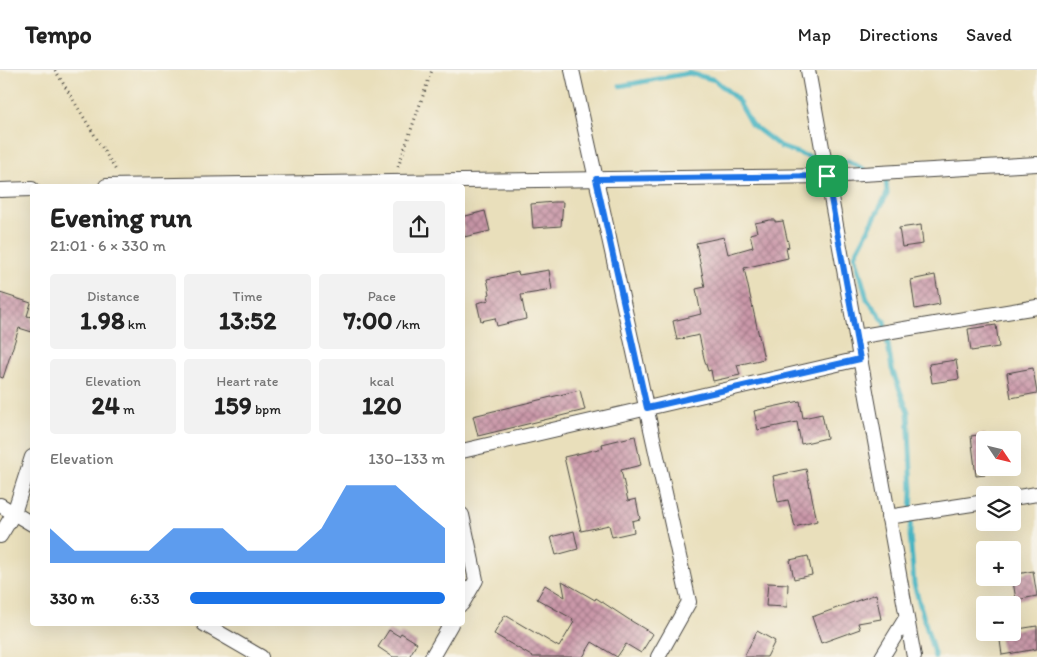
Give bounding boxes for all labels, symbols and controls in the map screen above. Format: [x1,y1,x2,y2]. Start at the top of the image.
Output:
text: Tempo [25,20,92,49]
text: Map [798,24,831,46]
text: Directions [859,24,938,46]
text: Saved [966,24,1012,46]
pin [806,155,848,197]
icon: arrive [813,162,841,190]
text: Evening run [50,200,192,234]
button: share [393,201,445,253]
text: 21:01 · 6 × 330 m [50,236,166,255]
text: Distance [87,288,139,305]
text: Time [233,288,262,305]
text: Pace [368,288,396,305]
text: 1.98 [80,305,125,335]
text: 13:52 [219,305,276,335]
text: 7:00 [343,305,393,335]
text: km [125,316,146,333]
text: /km [393,316,420,333]
text: Elevation [85,373,141,390]
text: Heart rate [217,373,278,390]
text: kcal [369,373,394,390]
text: 24 [92,390,120,420]
text: 159 [214,390,252,420]
text: 120 [362,390,402,420]
text: m [120,401,135,418]
text: bpm [252,401,281,418]
north arrow [976,431,1021,476]
map controls [976,431,1021,641]
text: Elevation [50,449,114,468]
text: 130–133 m [368,449,445,468]
button: layers [976,486,1021,531]
button: + [976,541,1021,586]
text: 330 m [50,589,94,608]
text: 6:33 [130,589,160,608]
button: − [976,596,1021,641]

